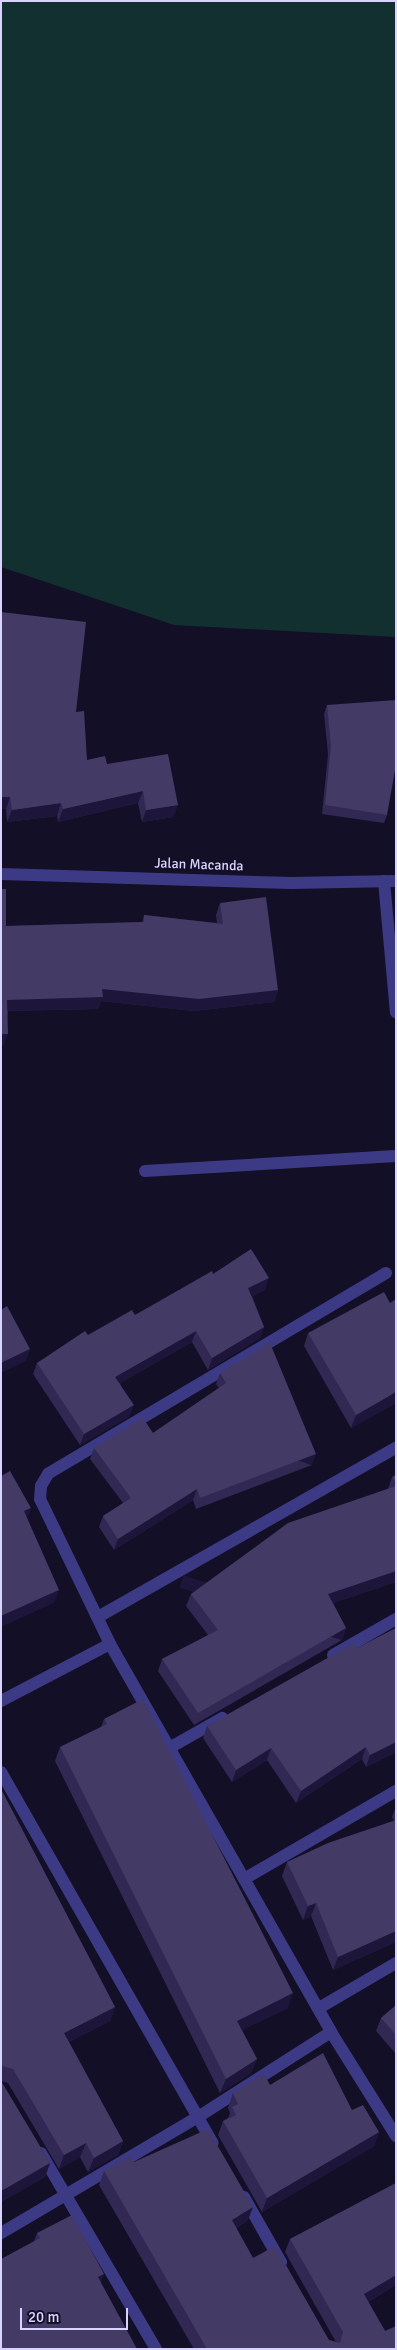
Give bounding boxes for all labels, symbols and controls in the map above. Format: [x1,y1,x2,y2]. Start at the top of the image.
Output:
street label: Jalan Macanda [154,855,244,875]
scale bar [22,2298,130,2330]
text: 20 m [28,2308,59,2326]

